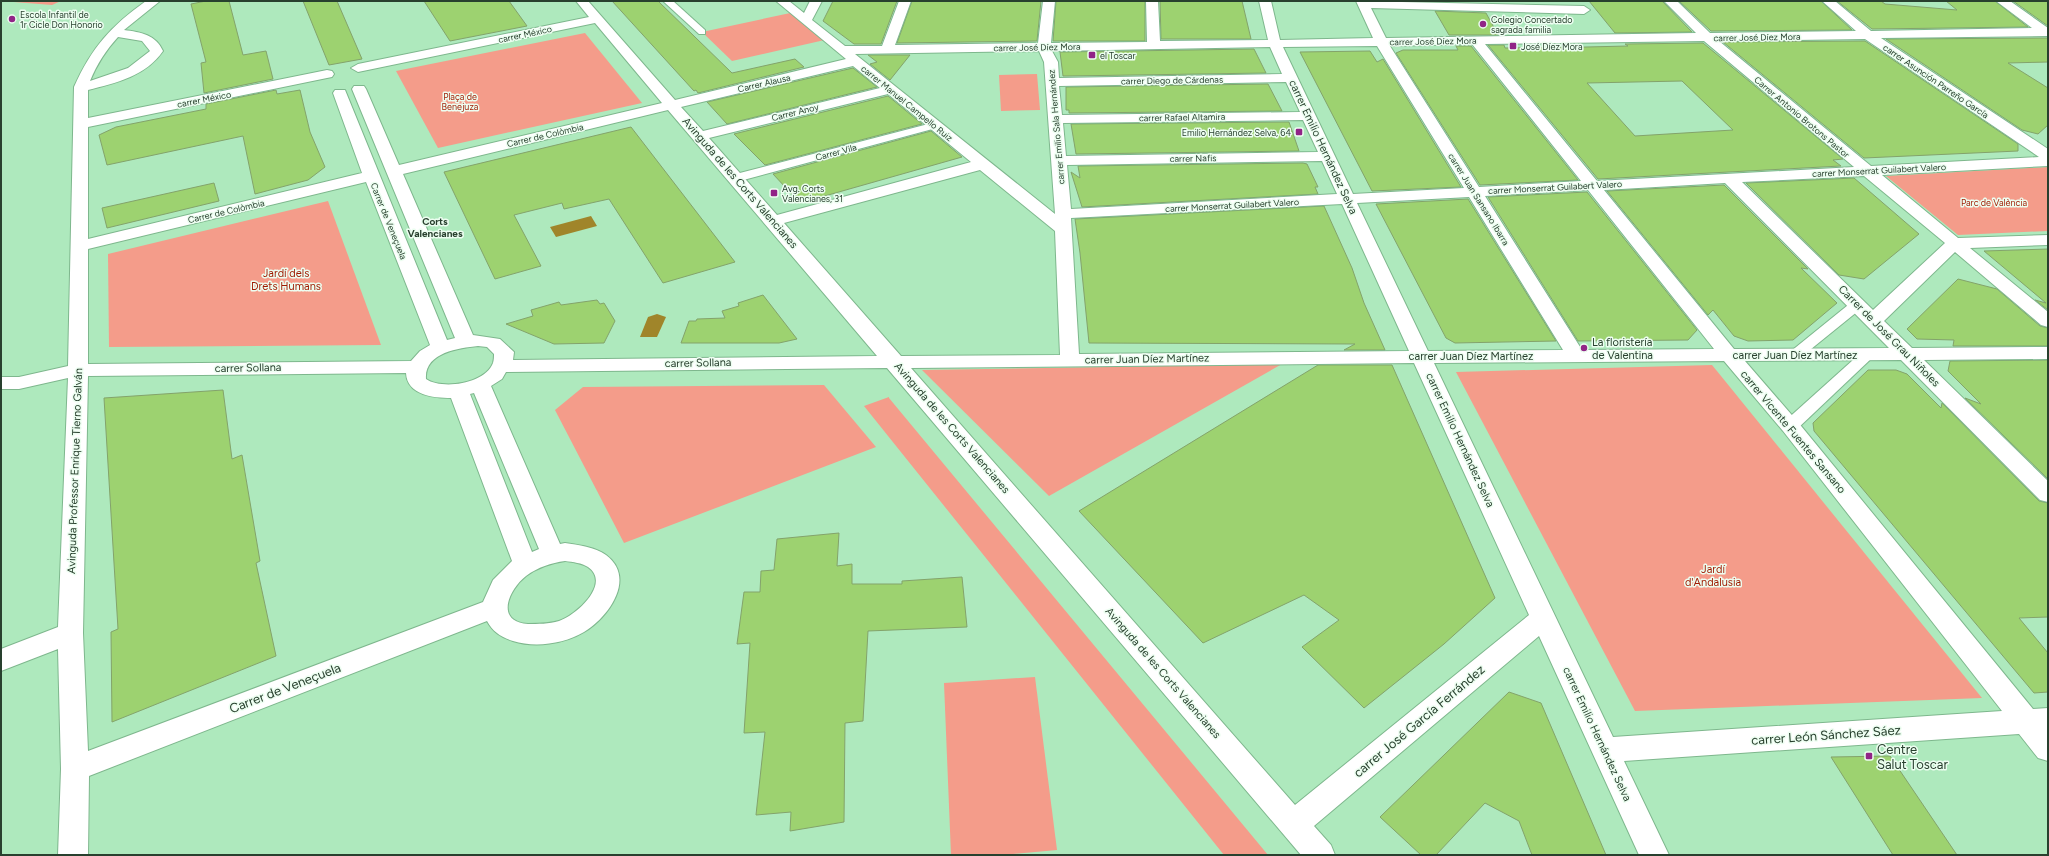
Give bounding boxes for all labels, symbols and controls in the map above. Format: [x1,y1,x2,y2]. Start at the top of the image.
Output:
place label: Escola Infantil de 1r Cicle Don Honorio [20,9,103,30]
marker: Escola Infantil de 1r Cicle Don Honorio [7,14,17,24]
place label: Colegio Concertado sagrada familia [1491,14,1572,35]
marker: Colegio Concertado sagrada familia [1478,19,1488,29]
street label: carrer México [497,23,553,45]
street label: carrer José Díez Mora [1713,31,1801,43]
street label: carrer José Díez Mora [1389,35,1477,47]
street label: carrer José Díez Mora [993,41,1081,53]
marker: José Díez Mora [1508,41,1518,51]
place label: José Díez Mora [1521,41,1583,52]
street label: carrer Asunción Parreño García [1881,42,1991,121]
marker: el Toscar [1087,50,1097,60]
place label: el Toscar [1100,50,1135,61]
street label: carrer Manuel Campello Ruiz [859,63,955,144]
street label: carrer Emilio Sala Hernández [1045,69,1066,185]
street label: Carrer Alausa [737,71,792,94]
street label: carrer Diego de Cárdenas [1121,74,1223,86]
street label: Carrer Antonio Brotons Pastor [1752,74,1852,160]
street label: carrer Emilio Hernández Selva [1286,78,1360,216]
street label: carrer México [176,88,232,110]
park label: Plaça de Benejuza [442,91,479,112]
street label: Carrer Anoy [770,101,820,123]
street label: carrer Rafael Altamira [1139,111,1226,123]
street label: Avinguda de les Corts Valencianes [680,115,800,251]
street label: Carrer de Colòmbia [506,121,585,149]
place label: Emilio Hernández Selva, 64 [1182,127,1291,138]
marker: Emilio Hernández Selva, 64 [1294,127,1304,137]
street label: Carrer Vila [814,141,858,163]
street label: carrer Juan Sansano Ibarra [1446,151,1512,247]
street label: carrer Nafis [1169,152,1217,164]
street label: carrer Monserrat Guilabert Valero [1812,161,1946,179]
street label: carrer Monserrat Guilabert Valero [1488,178,1622,196]
street label: Carrer de Veneçuela [369,181,410,261]
place label: Avg. Corts Valencianes, 31 [782,183,843,204]
marker: Avg. Corts Valencianes, 31 [769,188,779,198]
street label: carrer Monserrat Guilabert Valero [1165,196,1299,214]
street label: Carrer de Colòmbia [187,197,266,225]
park label: Parc de València [1961,197,2028,208]
district label: Corts Valencianes [407,215,463,240]
park label: Jardí dels Drets Humans [251,267,321,293]
street label: Carrer de José Grau Niñoles [1836,283,1942,389]
place label: La floristería de Valentina [1592,336,1653,362]
marker: La floristería de Valentina [1579,343,1589,353]
street label: carrer Juan Díez Martínez [1733,349,1857,362]
street label: carrer Juan Díez Martínez [1409,350,1533,363]
street label: carrer Juan Díez Martínez [1084,351,1210,367]
street label: carrer Sollana [665,356,731,370]
street label: Avinguda de les Corts Valencianes [892,360,1012,496]
street label: carrer Sollana [215,361,281,375]
street label: Avinguda Professor Enrique Tierno Galván [65,368,85,574]
street label: carrer Vicente Fuentes Sansano [1738,368,1848,496]
street label: carrer Emilio Hernández Selva [1423,371,1497,509]
park label: Jardí d'Andalusia [1685,563,1741,589]
street label: Avinguda de les Corts Valencianes [1103,605,1223,741]
street label: Carrer de Veneçuela [227,660,343,716]
street label: carrer José García Ferrández [1350,662,1488,780]
street label: carrer Emilio Hernández Selva [1560,665,1634,803]
street label: carrer León Sánchez Sáez [1751,722,1901,748]
place label: Centre Salut Toscar [1877,742,1948,772]
marker: Centre Salut Toscar [1864,751,1874,761]

